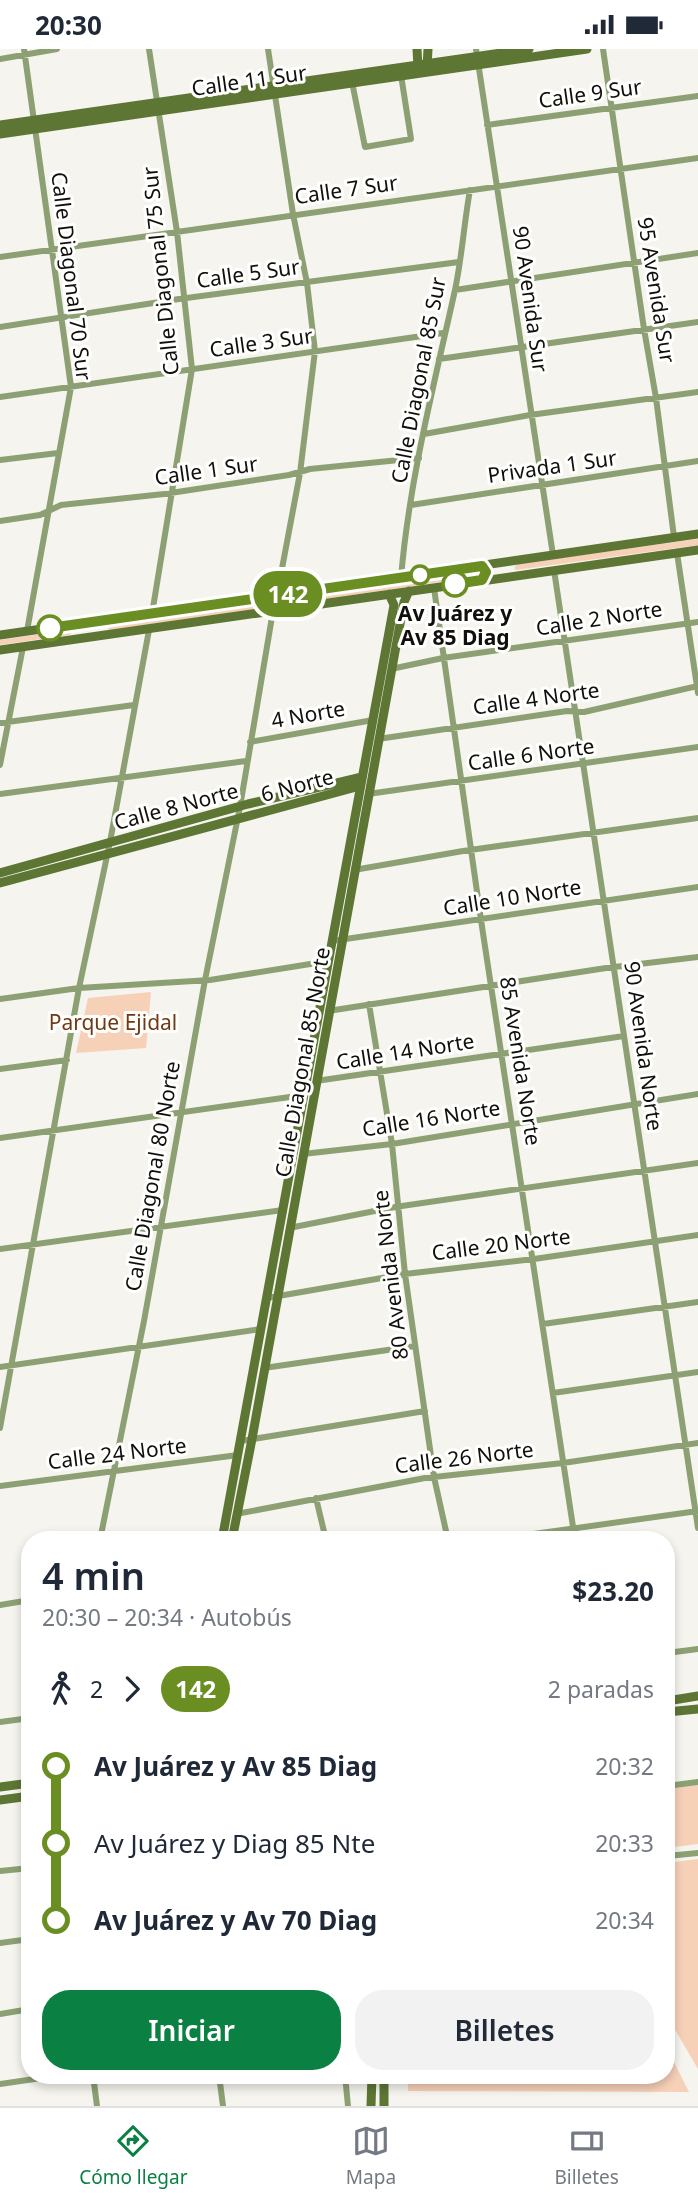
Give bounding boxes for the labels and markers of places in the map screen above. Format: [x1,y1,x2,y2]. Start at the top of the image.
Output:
unlabelled marker [410,565,430,585]
marker: Av Juárez y Av 85 Diag [442,571,468,597]
place label: Av Juárez y Av 85 Diag [398,599,512,651]
unlabelled marker [37,615,63,641]

